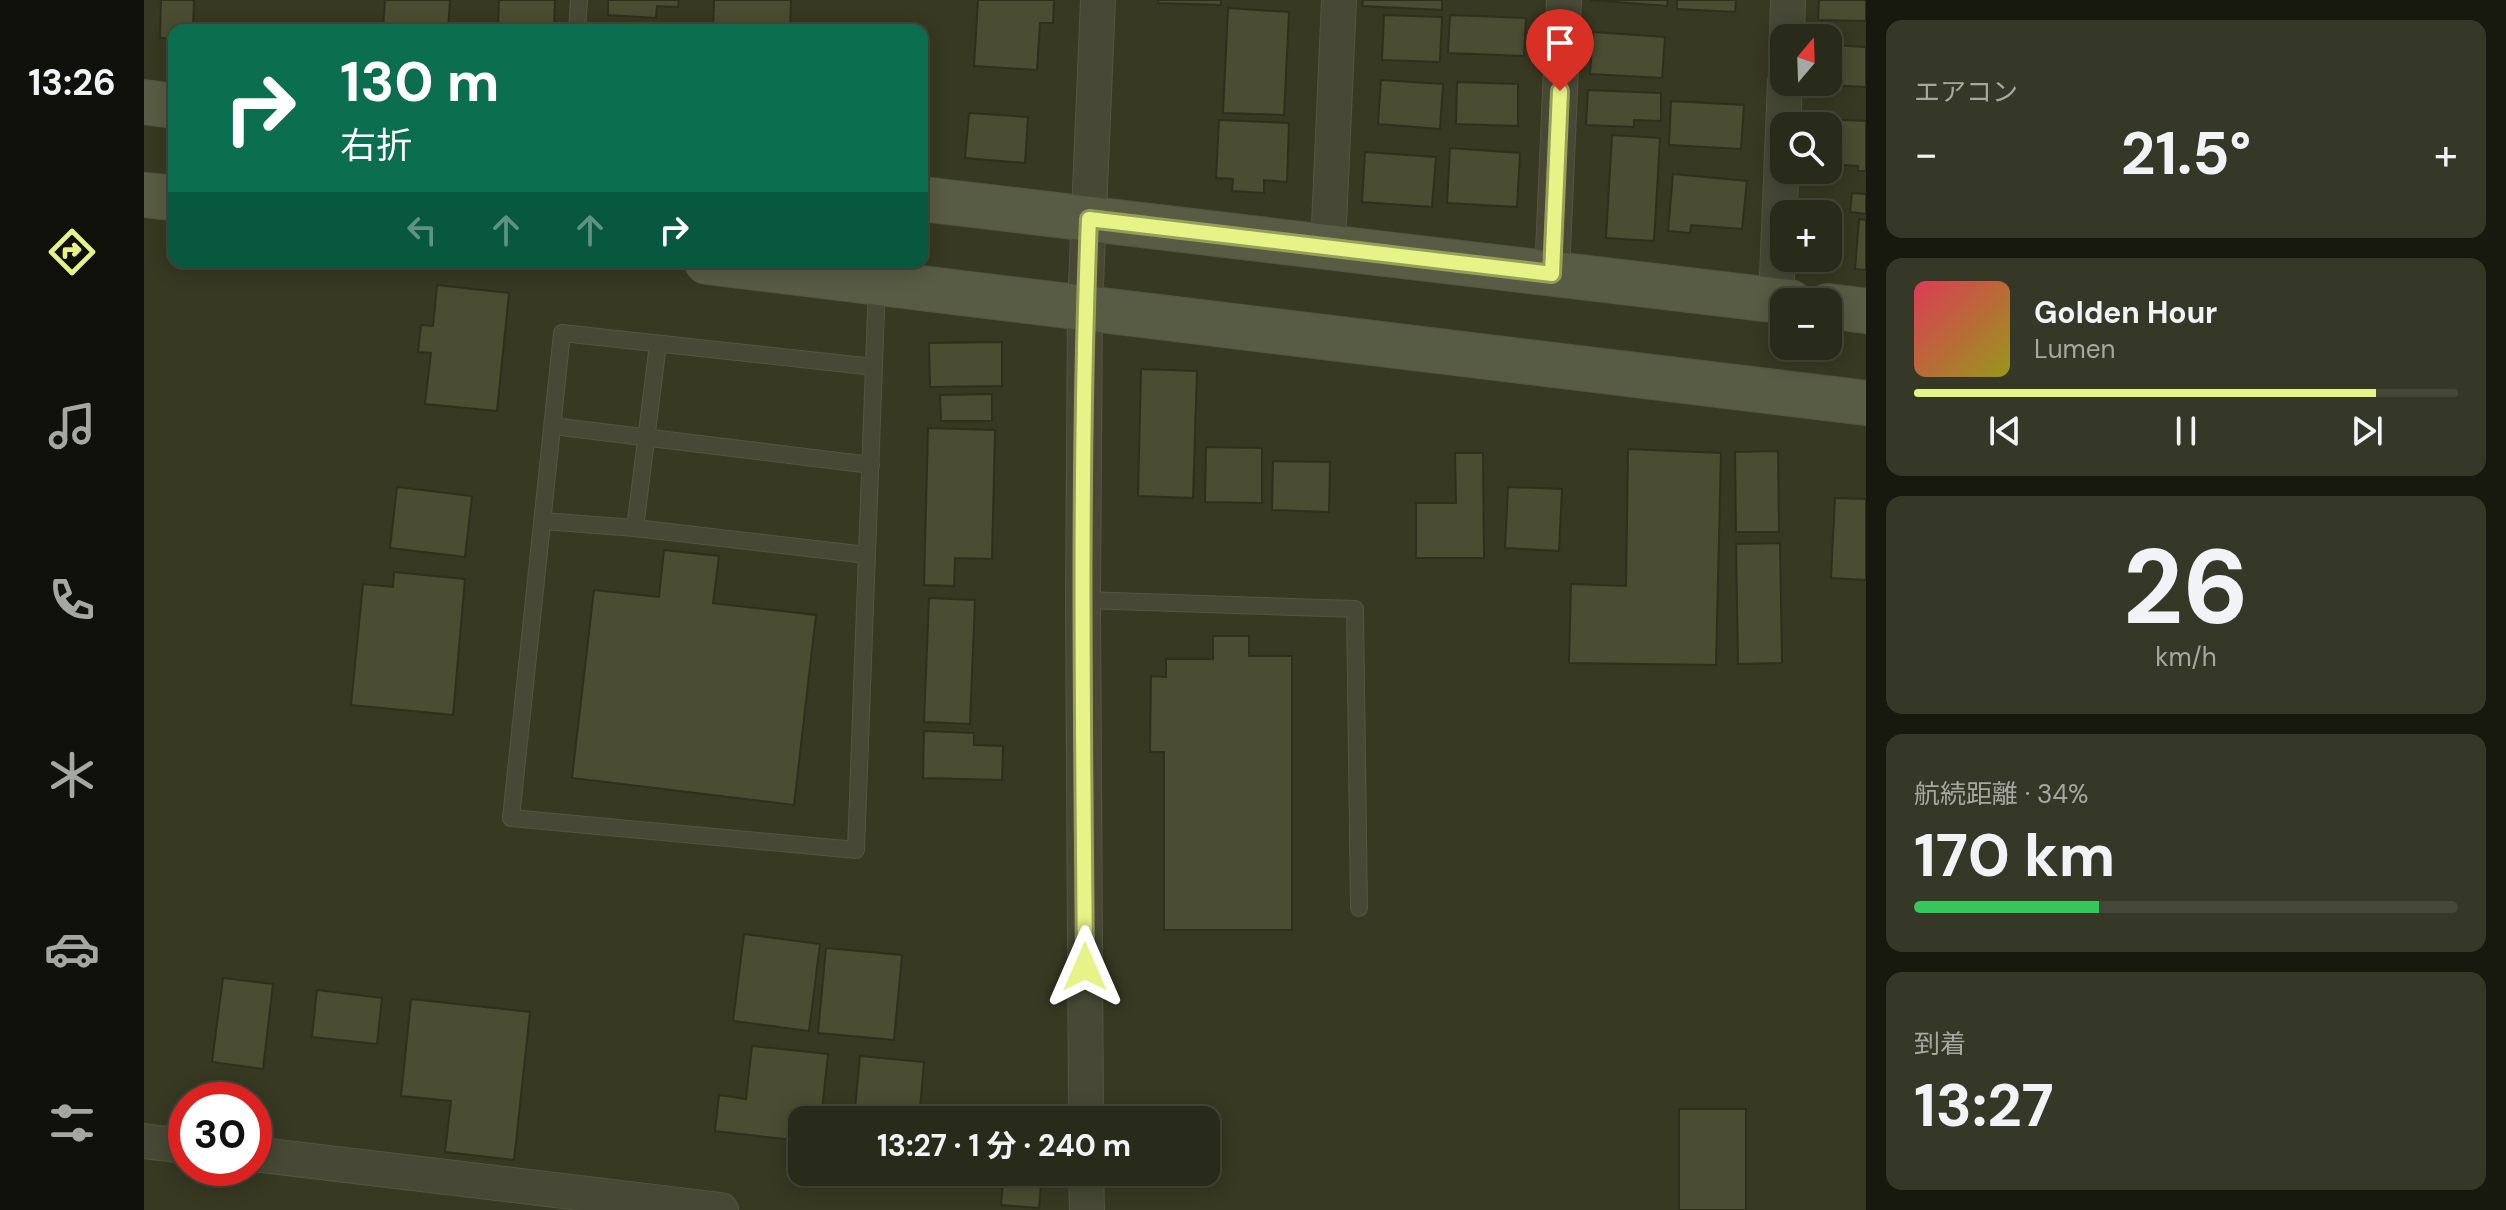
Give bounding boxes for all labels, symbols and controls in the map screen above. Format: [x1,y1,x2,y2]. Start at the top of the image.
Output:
pin [1526,9,1594,91]
icon: arrive [1538,21,1582,65]
north arrow [1770,24,1842,96]
map controls [1770,24,1842,360]
text: 130 m [340,45,499,118]
icon: right [208,56,312,160]
text: 13:26 [28,59,116,106]
text: エアコン [1914,75,2018,109]
button: search [1770,112,1842,184]
text: 21.5° [2121,114,2251,193]
text: 右折 [340,122,412,169]
text: − [1914,125,1938,183]
text: + [2434,125,2458,183]
button: + [1770,200,1842,272]
icon: left [400,208,444,252]
icon: ahead [484,208,528,252]
icon: ahead [568,208,612,252]
icon: right [652,208,696,252]
icon: directions [44,224,100,280]
button: − [1770,288,1842,360]
text: Golden Hour [2034,293,2217,332]
text: Lumen [2034,332,2115,366]
icon: music [44,398,100,454]
icon: previous [1983,409,2027,453]
icon: pause [2164,409,2208,453]
icon: next [2345,409,2389,453]
text: 26 [2123,520,2249,655]
icon: phone [44,572,100,628]
text: km/h [2155,640,2217,674]
icon: climate [44,747,100,803]
text: 航続距離 · 34% [1914,777,2088,811]
text: 170 km [1914,816,2115,895]
icon: car [44,921,100,977]
position arrow [1043,925,1127,1009]
text: 到着 [1914,1027,1966,1061]
text: 13:27 [1914,1066,2054,1145]
speed limit sign: 30 [168,1082,272,1186]
icon: filters [44,1095,100,1151]
text: 13:27 · 1 分 · 240 m [877,1126,1131,1165]

